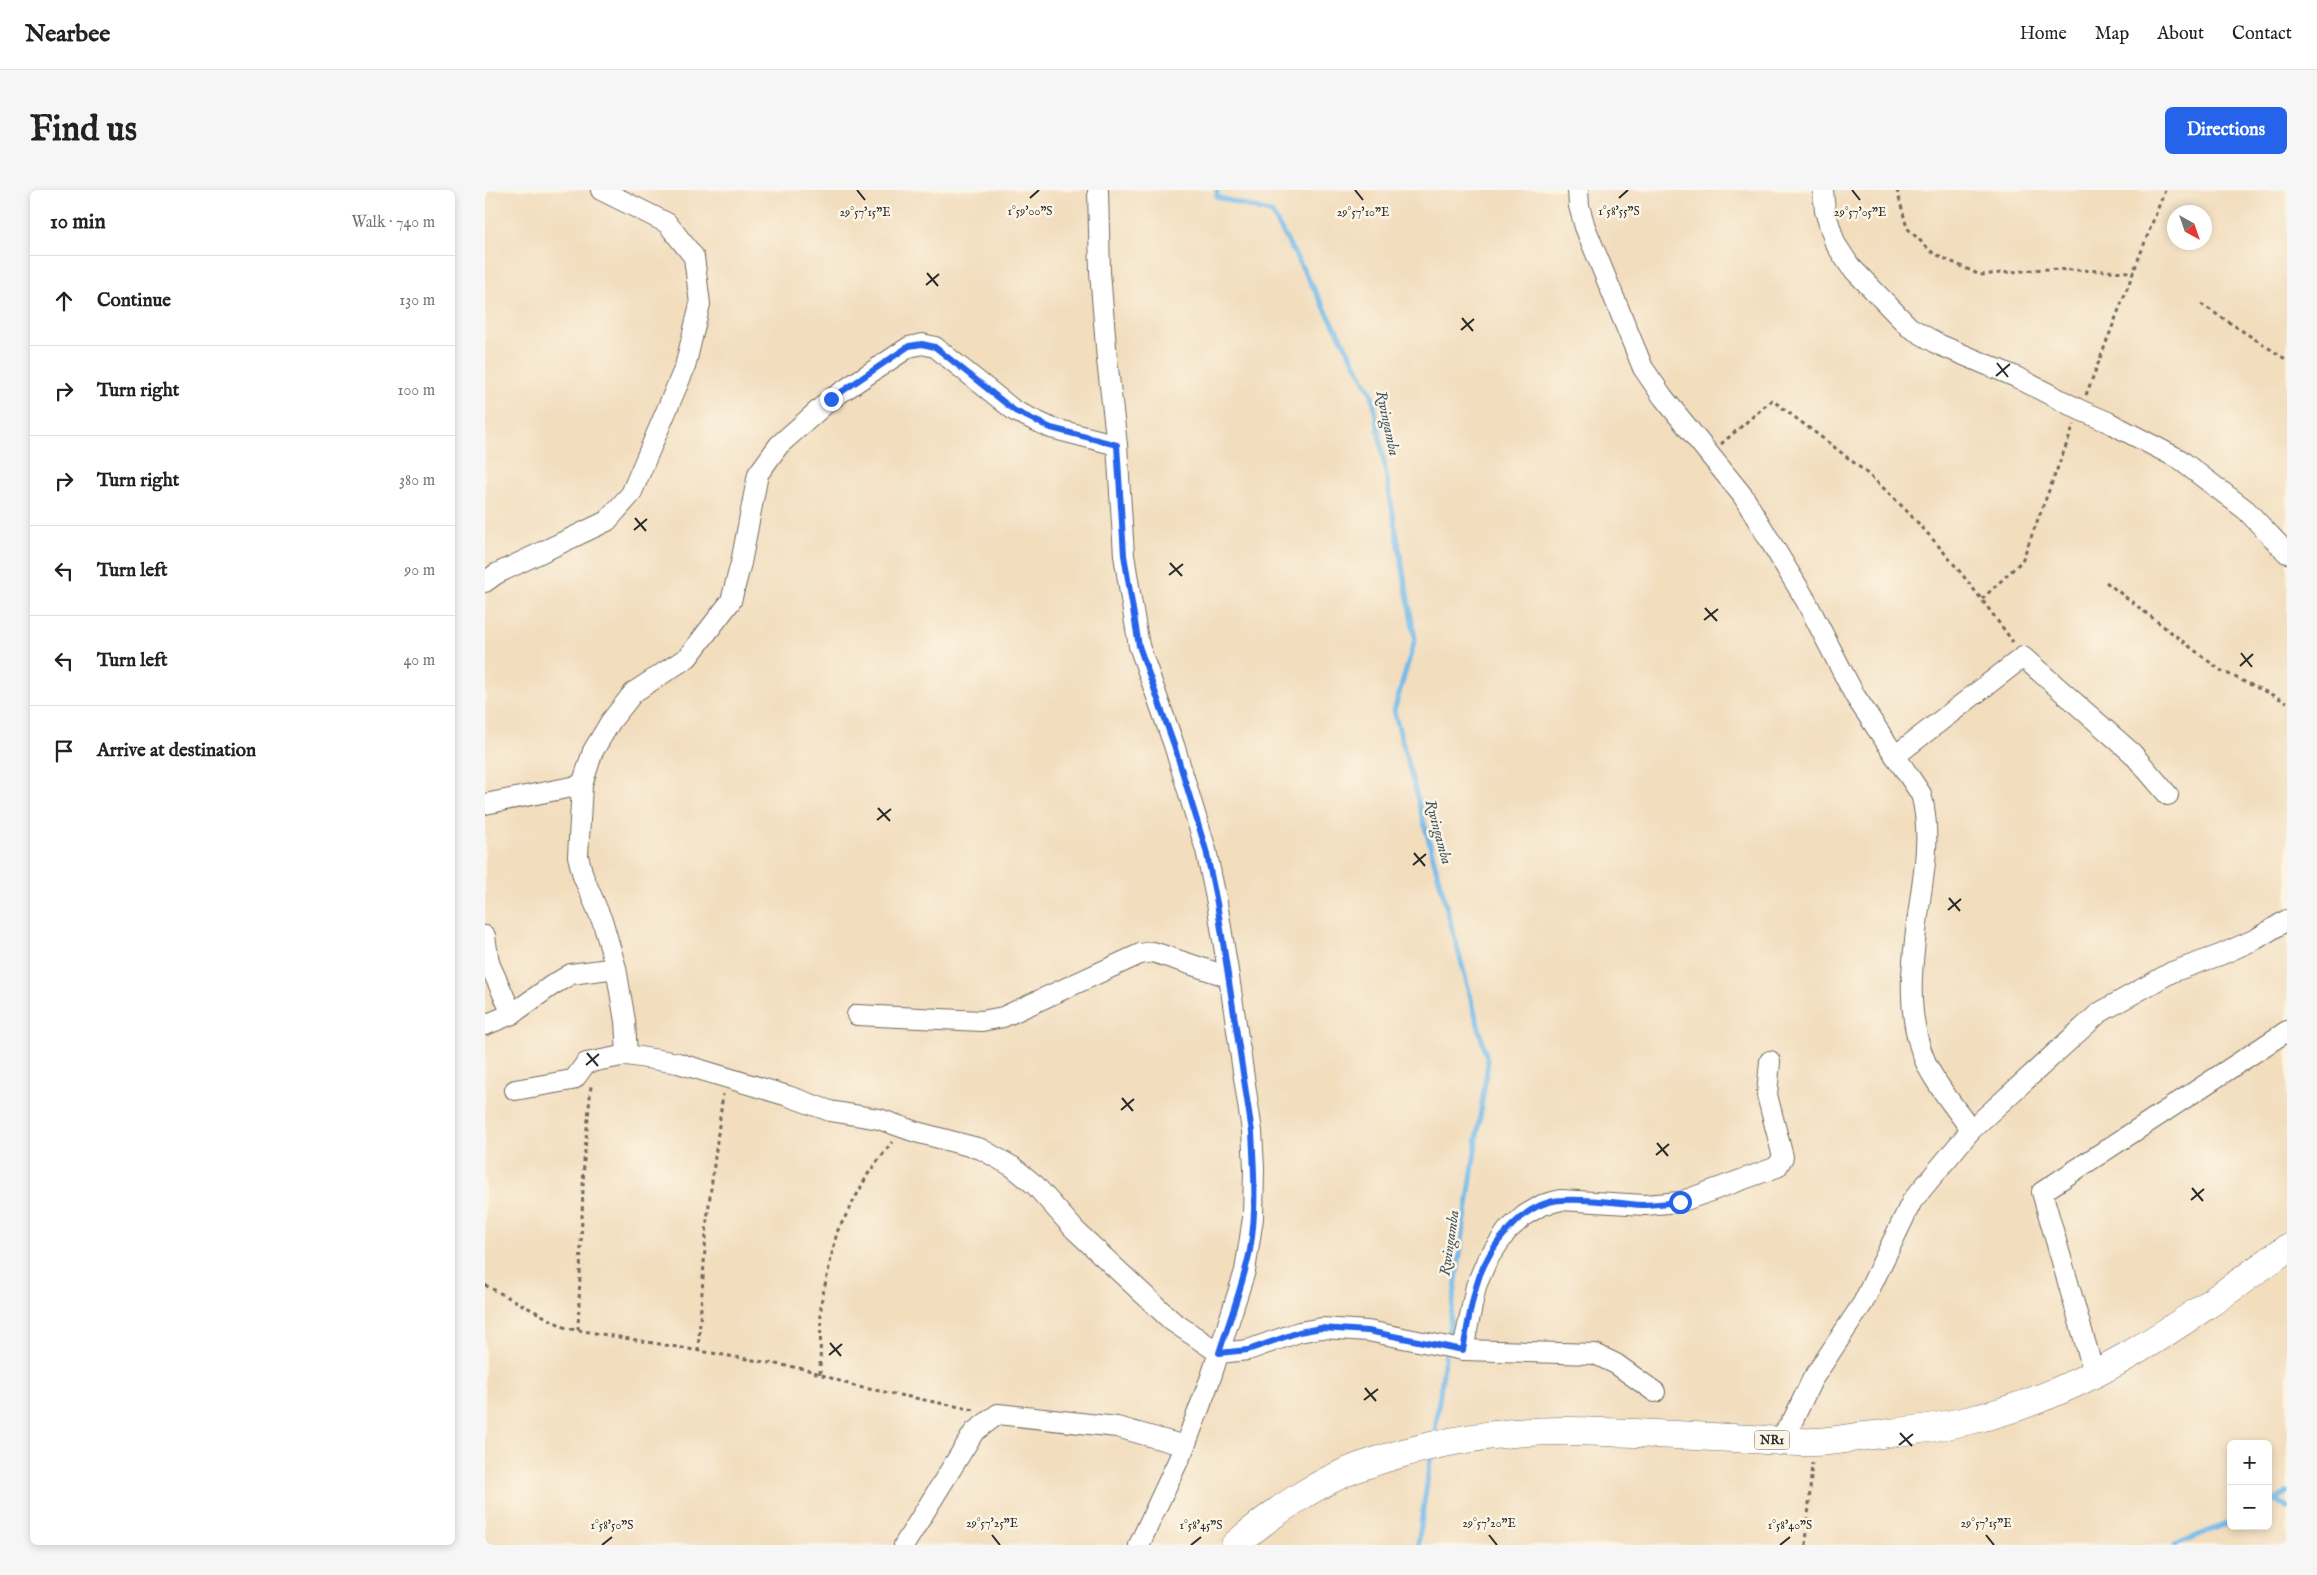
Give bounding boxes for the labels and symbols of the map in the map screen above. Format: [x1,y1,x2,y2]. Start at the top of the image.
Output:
text: 1°59'00"S [1007,204,1053,219]
text: 1°58'55"S [1598,204,1640,219]
text: 29°57'15"E [839,205,891,220]
text: 29°57'10"E [1337,205,1389,220]
text: 29°57'05"E [1834,205,1886,220]
north arrow [2167,205,2212,250]
route end [820,388,843,411]
water label: Rwingamba [1370,389,1404,458]
water label: Rwingamba [1420,798,1456,867]
route start [1669,1191,1692,1214]
water label: Rwingamba [1435,1209,1465,1277]
road number: NR1 [1755,1430,1789,1450]
text: 29°57'25"E [966,1516,1018,1531]
text: 29°57'20"E [1462,1516,1516,1531]
text: 29°57'15"E [1960,1516,2012,1531]
text: 1°58'50"S [591,1518,633,1533]
text: 1°58'45"S [1180,1518,1222,1533]
text: 1°58'40"S [1768,1518,1812,1533]

